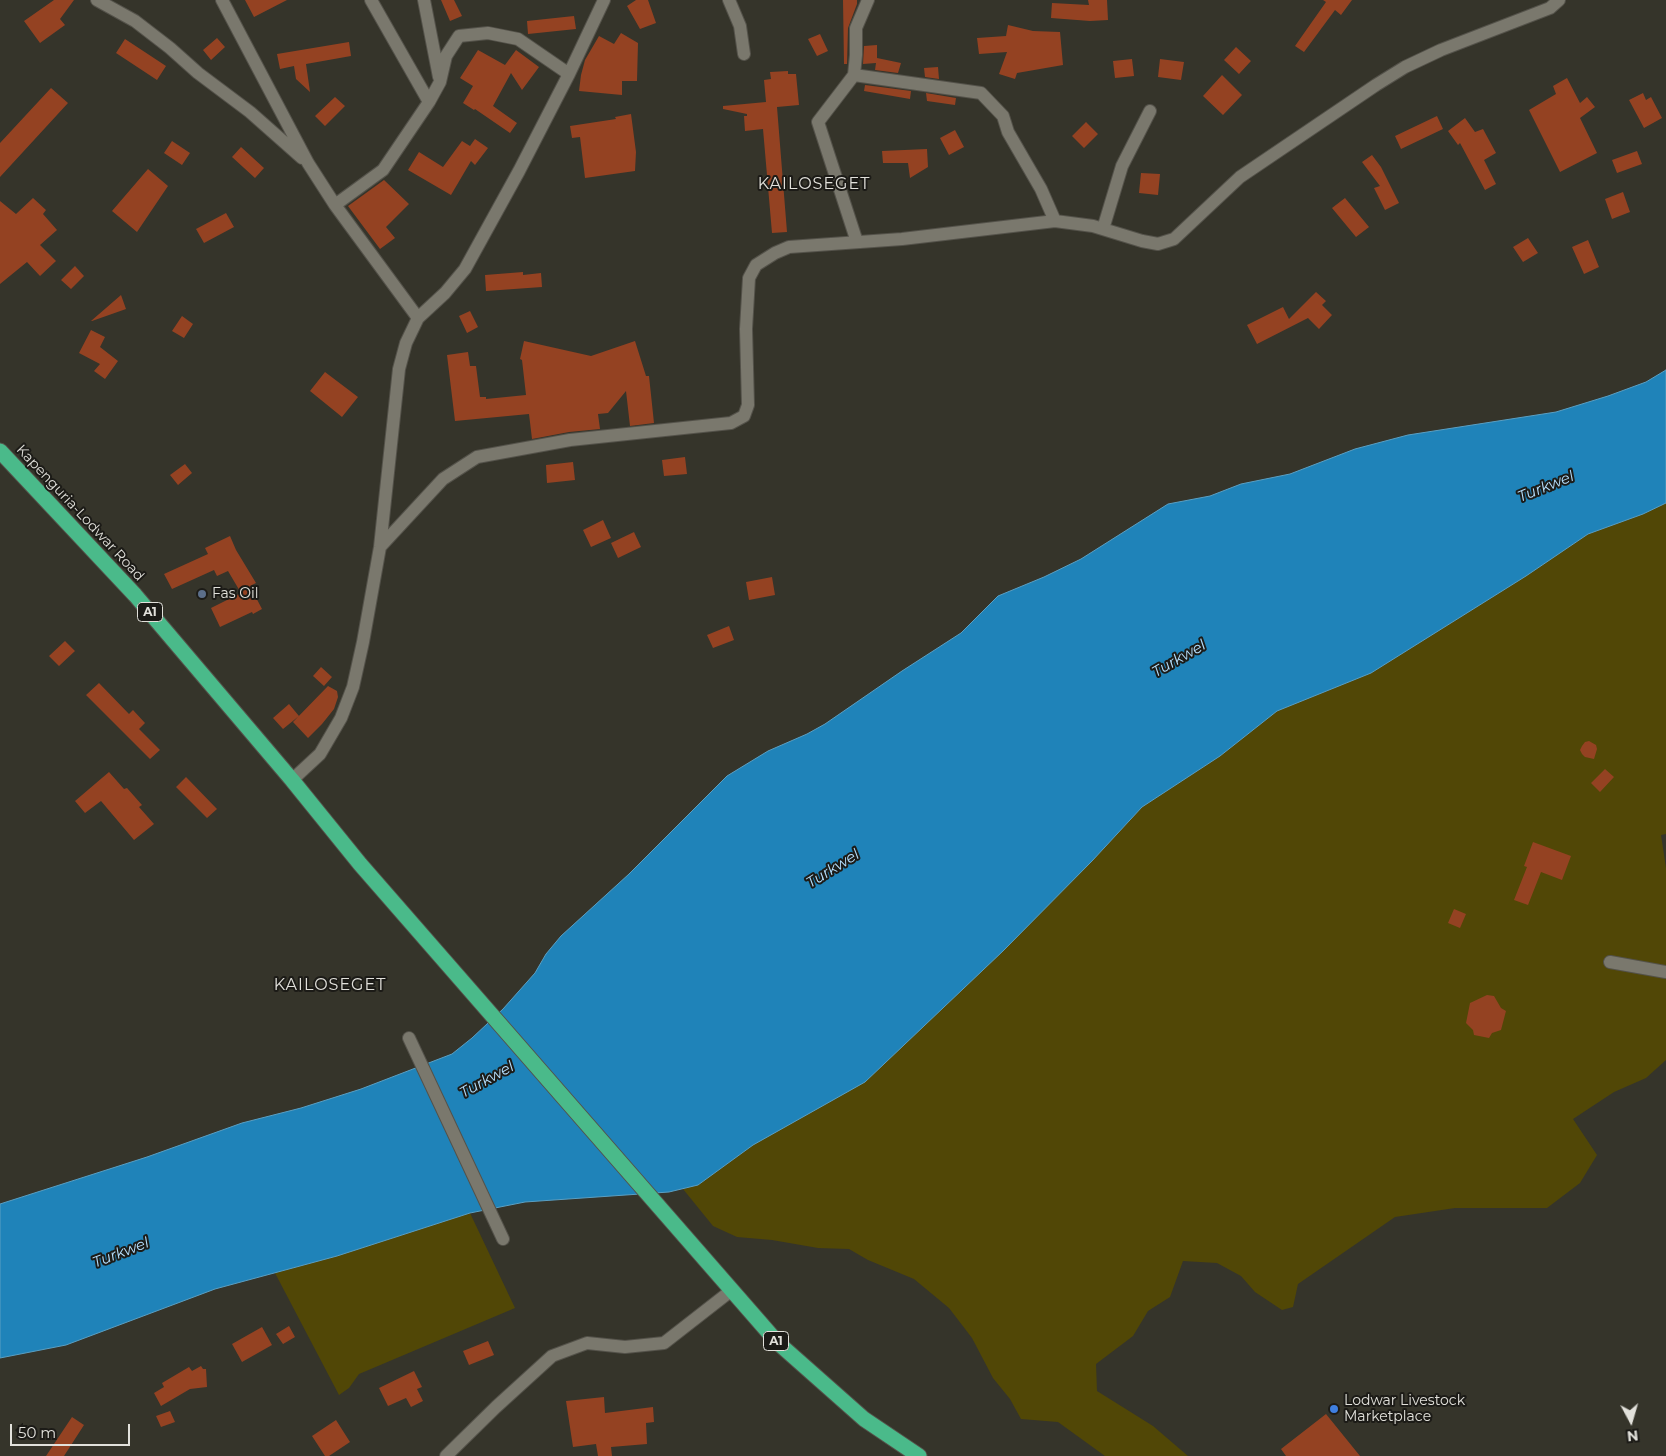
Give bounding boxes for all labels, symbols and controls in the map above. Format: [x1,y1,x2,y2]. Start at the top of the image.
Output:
district label: KAILOSEGET [756,174,872,194]
street label: Kapenguria-Lodwar Road [13,441,147,585]
water label: Turkwel [1515,468,1577,506]
place label: Fas Oil [212,586,259,602]
marker: Fas Oil [196,588,208,600]
road number: A1 [138,602,162,622]
water label: Turkwel [1149,636,1209,682]
water label: Turkwel [803,846,863,892]
district label: KAILOSEGET [272,975,388,995]
water label: Turkwel [457,1058,517,1102]
water label: Turkwel [90,1234,152,1272]
road number: A1 [764,1332,788,1350]
place label: Lodwar Livestock Marketplace [1344,1393,1465,1425]
north arrow [1606,1396,1656,1446]
marker: Lodwar Livestock Marketplace [1328,1403,1340,1415]
scale bar [12,1414,132,1446]
text: 50 m [18,1423,56,1442]
text: N [1626,1426,1639,1445]

